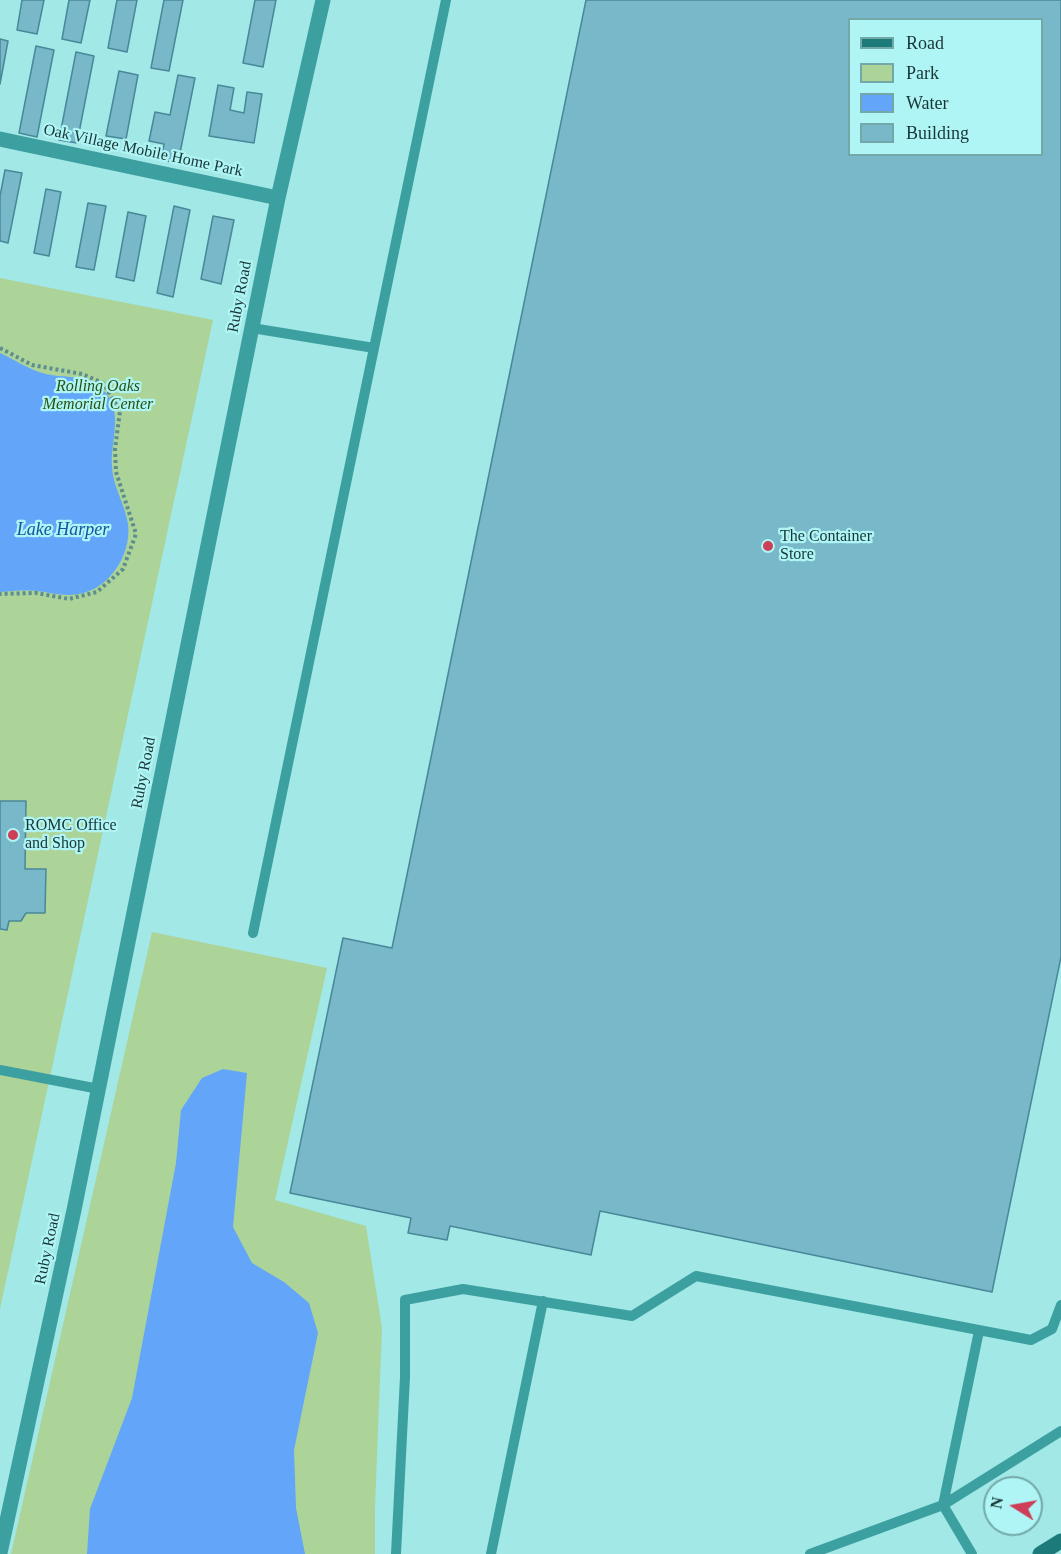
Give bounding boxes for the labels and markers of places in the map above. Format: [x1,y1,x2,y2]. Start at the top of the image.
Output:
place label: The Container Store [780,527,872,565]
marker: The Container Store [761,539,775,553]
place label: ROMC Office and Shop [25,816,117,854]
marker: ROMC Office and Shop [6,828,20,842]

